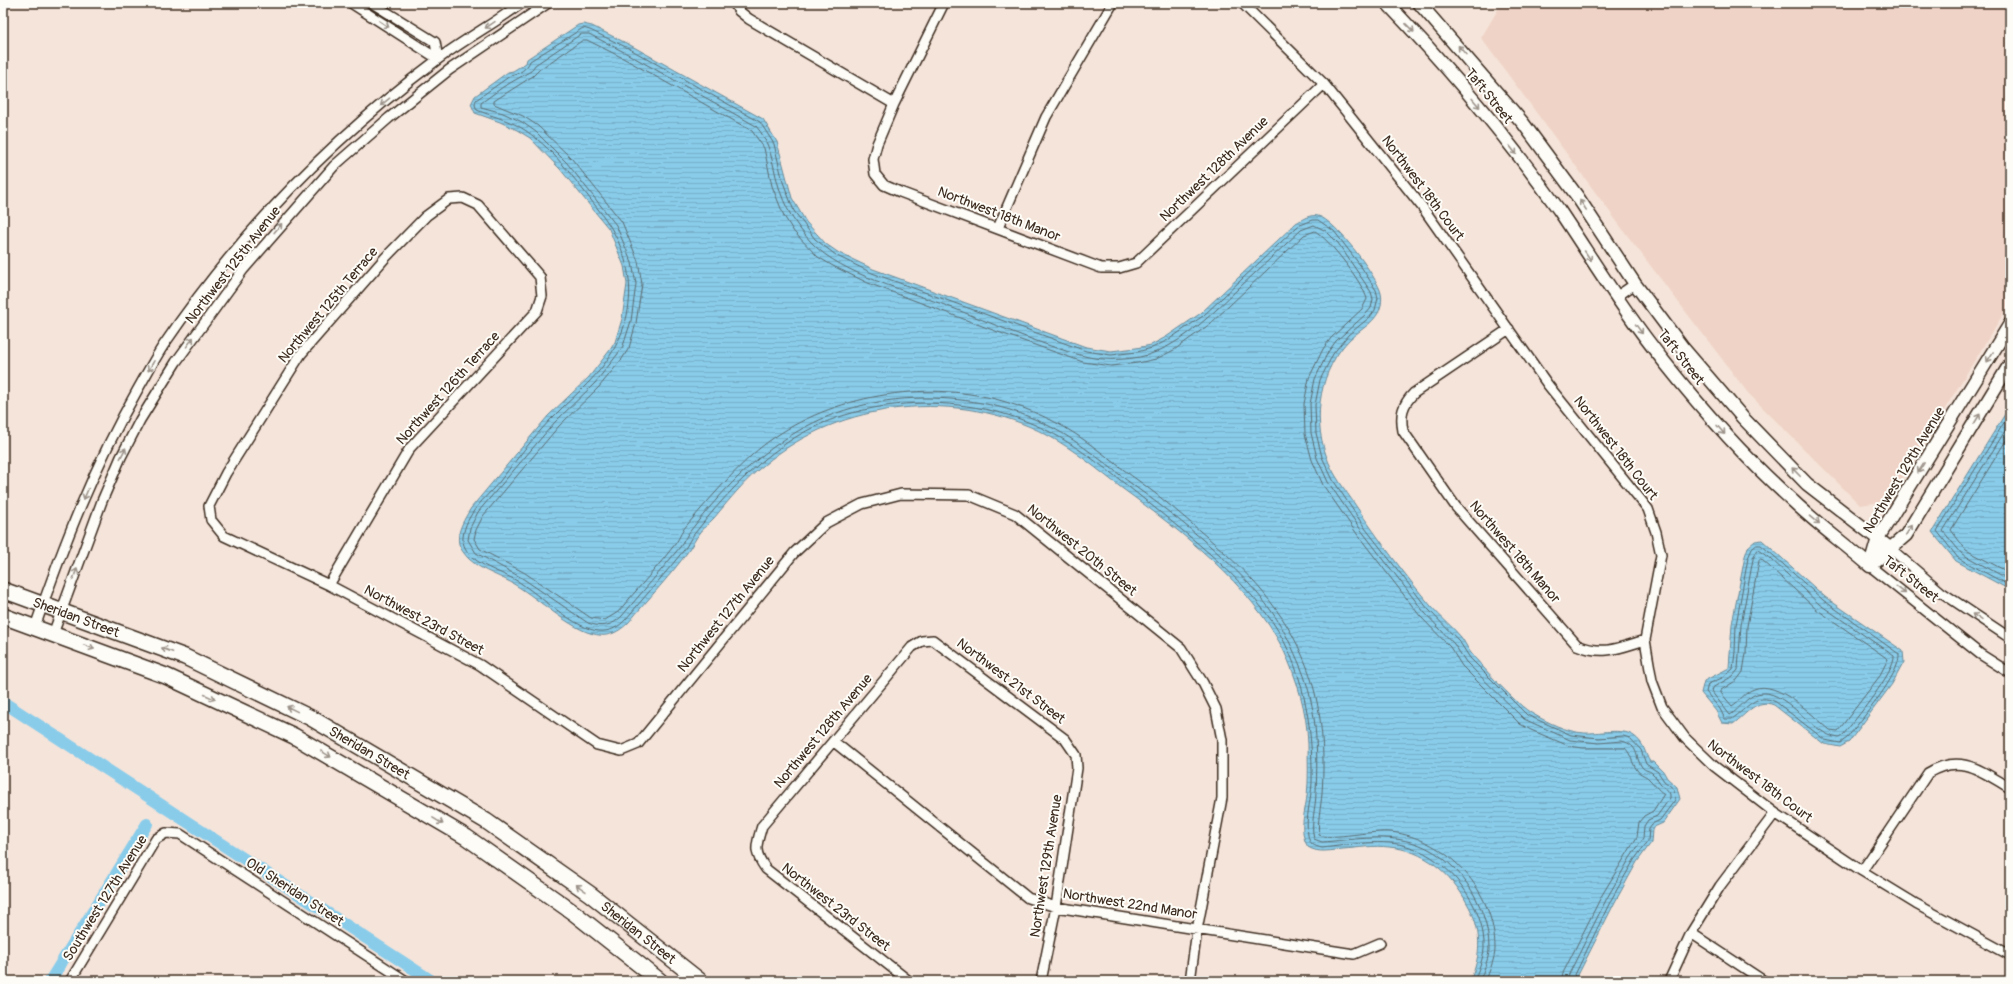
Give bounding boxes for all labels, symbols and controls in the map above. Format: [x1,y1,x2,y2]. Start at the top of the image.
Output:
one-way arrow [378,20,389,28]
one-way arrow [484,21,495,29]
one-way arrow [1405,22,1414,32]
one-way arrow [1457,45,1466,55]
street label: Taft Street [1462,65,1517,127]
one-way arrow [380,97,390,106]
one-way arrow [1472,98,1481,109]
street label: Northwest 128th Avenue [1156,113,1272,225]
street label: Northwest 18th Court [1378,132,1468,244]
one-way arrow [1509,144,1518,155]
street label: Northwest 18th Manor [935,183,1063,245]
one-way arrow [1579,200,1587,211]
street label: Northwest 125th Avenue [182,203,284,327]
one-way arrow [274,223,283,234]
street label: Northwest 125th Terrace [275,244,381,366]
one-way arrow [1584,250,1593,261]
one-way arrow [1635,323,1644,334]
street label: Taft Street [1654,326,1708,388]
street label: Northwest 126th Terrace [393,328,503,448]
one-way arrow [186,337,195,348]
one-way arrow [1985,351,1993,363]
one-way arrow [147,360,155,372]
street label: Northwest 18th Court [1570,393,1662,504]
street label: Northwest 129th Avenue [1860,404,1948,536]
one-way arrow [1973,413,1981,425]
one-way arrow [1716,425,1726,435]
one-way arrow [120,447,127,459]
one-way arrow [1917,462,1925,474]
one-way arrow [1791,467,1800,477]
one-way arrow [82,488,90,500]
street label: Northwest 18th Manor [1466,497,1564,607]
street label: Northwest 20th Street [1024,501,1140,600]
one-way arrow [1809,515,1820,524]
one-way arrow [1905,525,1913,536]
street label: Northwest 127th Avenue [674,552,778,675]
street label: Taft Street [1880,552,1942,606]
one-way arrow [72,568,80,580]
street label: Northwest 23rd Street [361,581,487,659]
one-way arrow [1895,586,1906,594]
street label: Sheridan Street [31,593,122,641]
one-way arrow [1972,613,1983,621]
street label: Northwest 21st Street [953,635,1069,728]
one-way arrow [83,644,95,652]
one-way arrow [161,646,174,653]
street label: Northwest 128th Avenue [770,670,876,792]
one-way arrow [203,693,215,701]
one-way arrow [287,705,299,712]
street label: Sheridan Street [326,722,414,783]
street label: Northwest 18th Court [1704,736,1816,826]
one-way arrow [320,751,332,759]
street label: Northwest 129th Avenue [1026,793,1066,939]
one-way arrow [432,817,444,825]
street label: Southwest 127th Avenue [59,832,151,964]
street label: Old Sheridan Street [243,854,347,930]
street label: Northwest 23rd Street [778,859,894,955]
one-way arrow [576,884,587,892]
street label: Northwest 22nd Manor [1062,885,1198,923]
street label: Sheridan Street [598,897,680,968]

